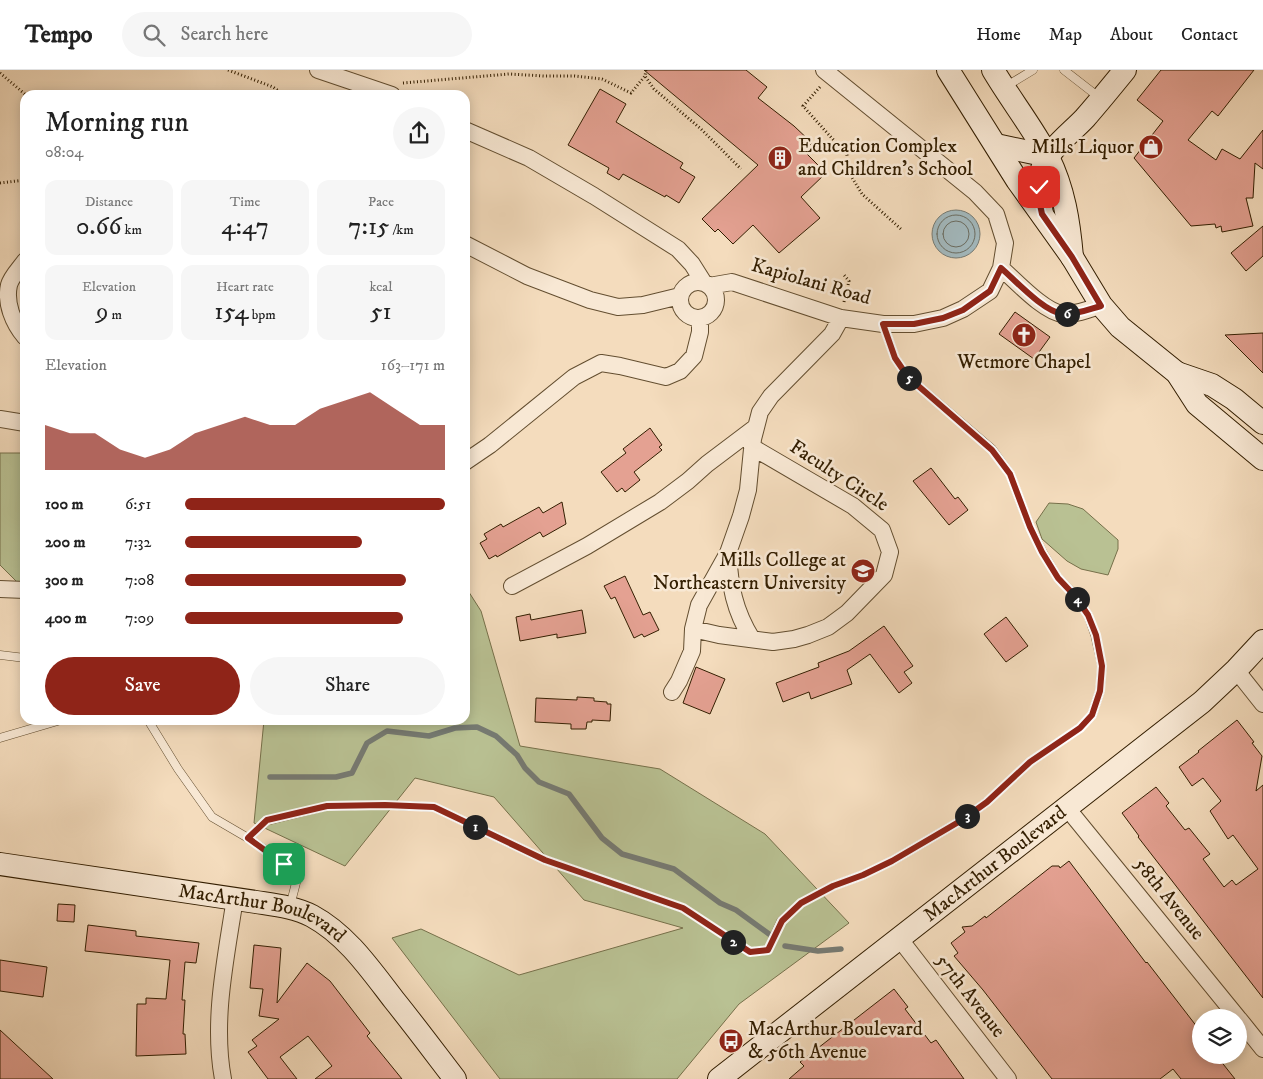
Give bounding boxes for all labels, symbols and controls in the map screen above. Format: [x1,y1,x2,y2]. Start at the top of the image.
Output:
search box [122,12,472,57]
text: Tempo [25,20,92,50]
icon: search [140,21,168,49]
text: Search here [180,23,268,46]
text: Home [976,24,1021,46]
text: Map [1049,24,1082,46]
text: About [1110,24,1153,46]
text: Contact [1181,24,1238,46]
text: Morning run [45,105,189,140]
button: share [393,107,445,159]
place label: Education Complex and Children’s School [798,134,973,182]
shop icon: Mills Liquor [1138,134,1164,160]
place label: Mills Liquor [1031,135,1135,160]
text: 08:04 [45,142,84,162]
building icon: Education Complex and Children’s School [767,145,793,171]
pin [1018,166,1060,208]
icon: check [1025,173,1053,201]
text: Distance [85,193,133,211]
text: Time [230,193,260,211]
text: Pace [368,193,394,211]
text: 0.66 [76,211,121,242]
text: 4:47 [221,211,269,242]
text: 7:15 [348,211,389,242]
text: km [121,221,142,239]
text: /km [389,221,414,239]
street label: Kapiolani Road [748,253,874,311]
text: Elevation [82,278,136,296]
text: Heart rate [216,278,274,296]
text: kcal [370,278,392,296]
text: 9 [96,296,108,327]
text: 154 [214,296,249,327]
text: 51 [370,296,392,327]
pin: 6 [1054,302,1080,326]
text: 6 [1064,305,1071,323]
text: m [108,306,122,324]
text: bpm [249,306,276,324]
church icon: Wetmore Chapel [1011,322,1037,348]
place label: Wetmore Chapel [956,350,1091,375]
text: Elevation [45,355,107,375]
text: 163–171 m [381,355,445,375]
pin: 5 [896,366,922,390]
text: 5 [906,369,913,387]
street label: Faculty Circle [785,435,893,517]
text: 100 m [45,494,84,514]
text: 6:51 [125,494,151,514]
text: 200 m [45,532,86,552]
text: 7:32 [125,532,151,552]
place label: Mills College at Northeastern University [653,548,847,596]
school or university icon: Mills College at Northeastern University [850,558,876,584]
text: 300 m [45,570,84,590]
text: 7:08 [125,570,154,590]
pin: 4 [1064,586,1090,612]
text: 4 [1073,590,1082,608]
text: 400 m [45,608,87,628]
text: 7:09 [125,608,154,628]
button: Save [45,657,240,715]
button: Share [250,657,445,715]
street label: MacArthur Boulevard [918,800,1071,927]
pin: 3 [954,804,980,828]
text: 3 [965,807,970,825]
pin: 1 [462,814,488,840]
text: 1 [473,818,478,836]
pin [263,843,305,885]
icon: arrive [270,850,298,878]
street label: 58th Avenue [1128,853,1210,945]
street label: MacArthur Boulevard [177,878,351,948]
pin: 2 [720,930,746,954]
text: 2 [730,933,737,951]
street label: 57th Avenue [930,949,1010,1043]
map controls [1192,1009,1247,1064]
button: layers [1192,1009,1247,1064]
place label: MacArthur Boulevard & 56th Avenue [748,1017,923,1065]
bus stop icon: MacArthur Boulevard & 56th Avenue [718,1028,744,1054]

